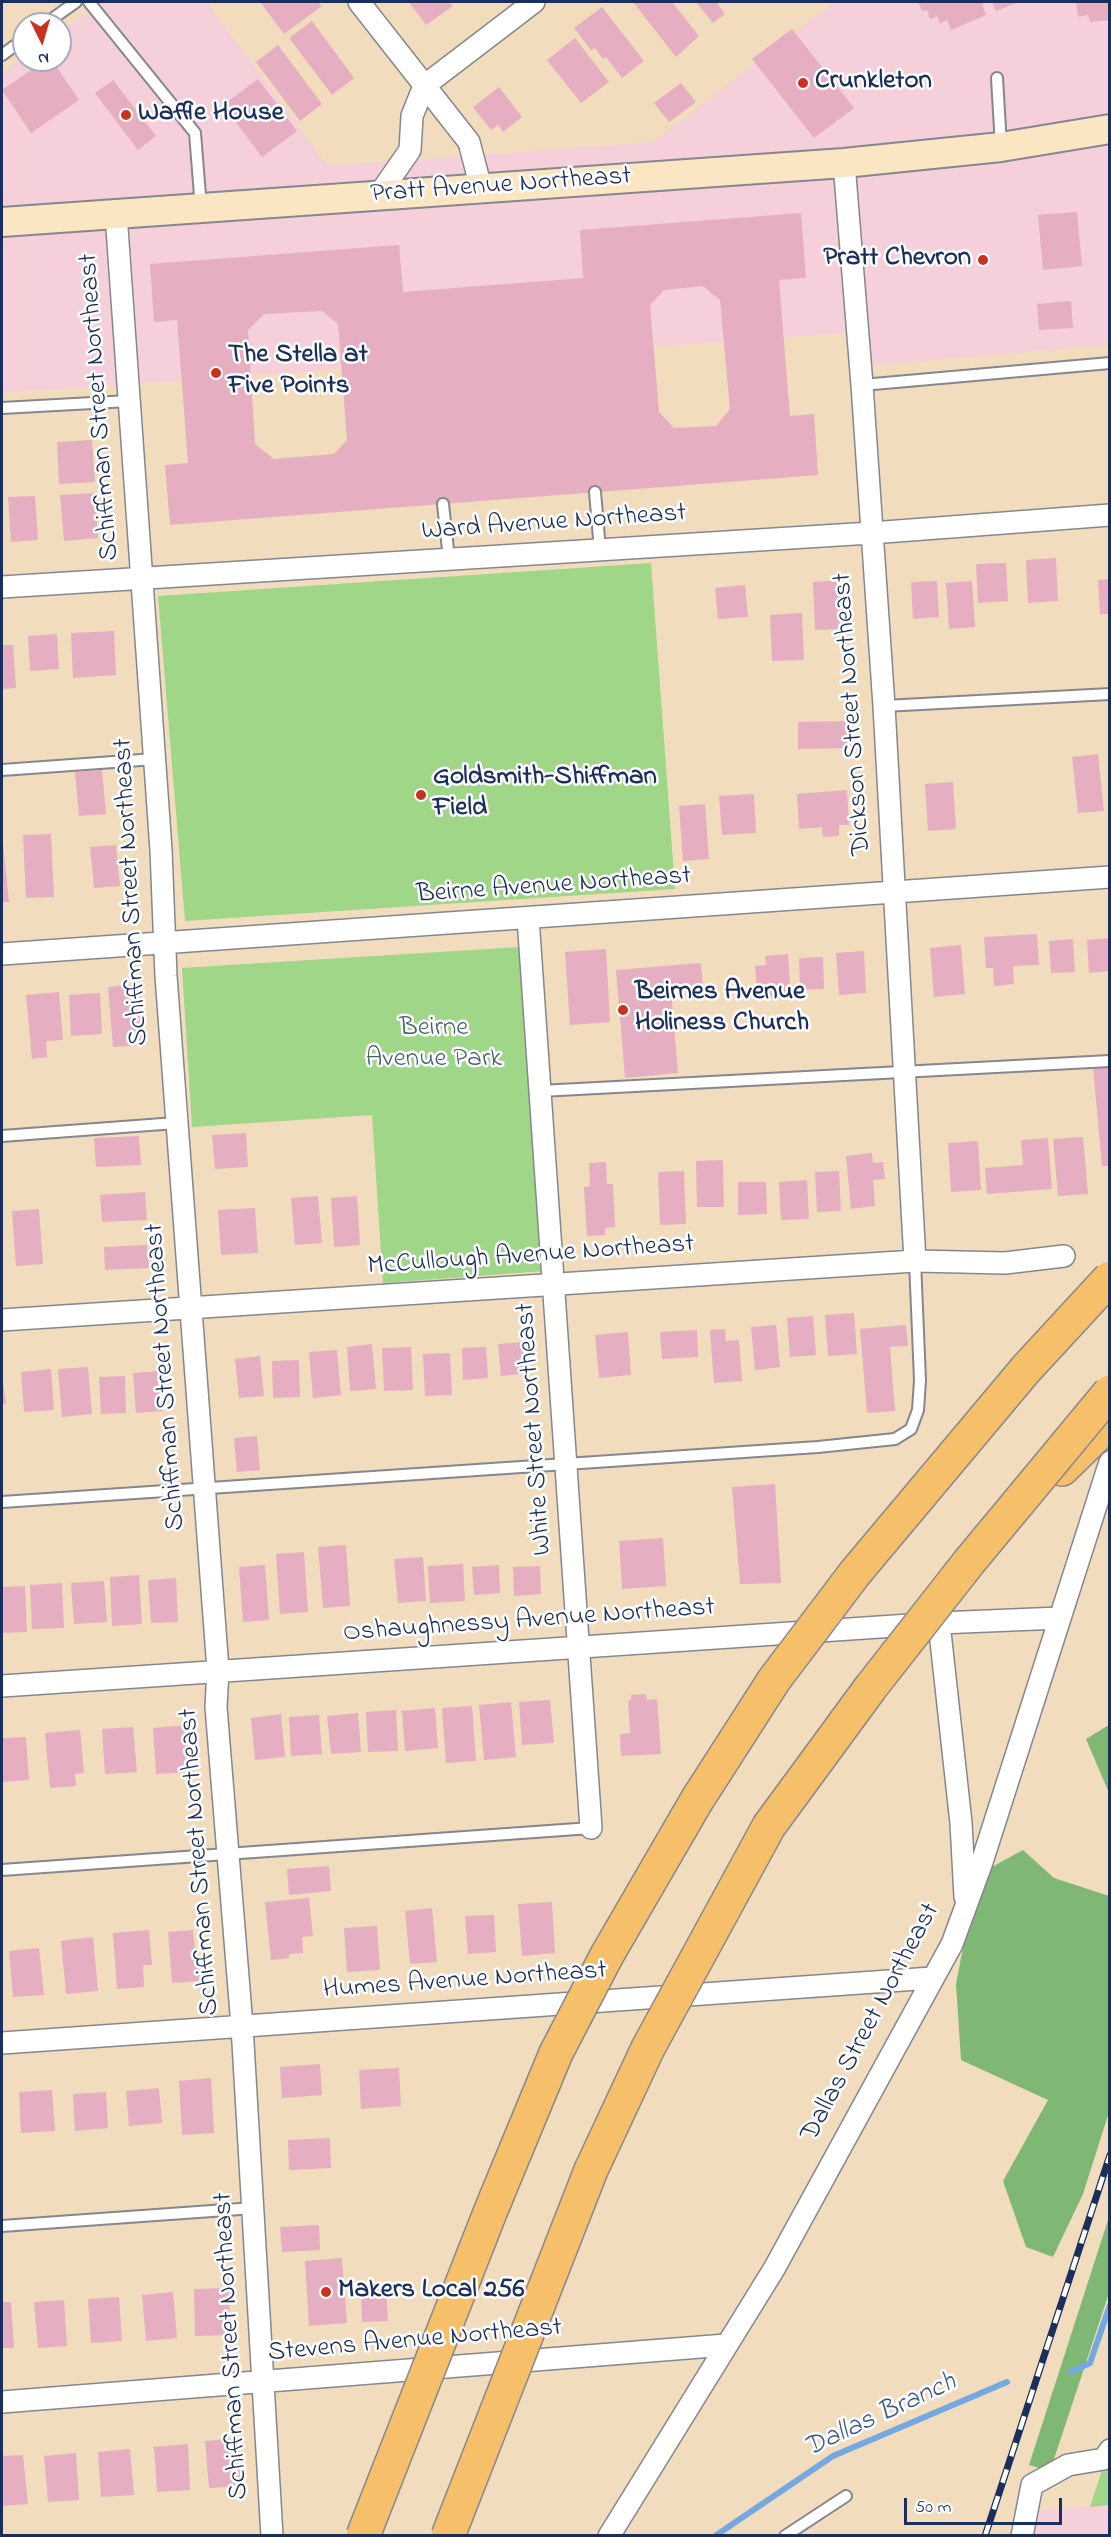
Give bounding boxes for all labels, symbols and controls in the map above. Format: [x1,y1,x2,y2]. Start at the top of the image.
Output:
north arrow [12,12,72,72]
text: N [37,46,50,70]
place label: Crunkleton [815,67,932,99]
marker: Crunkleton [796,76,810,90]
place label: Waffle House [138,99,284,131]
marker: Waffle House [119,108,133,122]
street label: Pratt Avenue Northeast [370,162,632,212]
place label: Pratt Chevron [823,244,971,276]
street label: Schiffman Street Northeast [74,252,128,562]
marker: Pratt Chevron [976,253,990,267]
place label: The Stella at Five Points [228,341,368,404]
marker: The Stella at Five Points [209,366,223,380]
street label: Ward Avenue Northeast [421,499,687,549]
street label: Dickson Street Northeast [828,572,880,856]
street label: Schiffman Street Northeast [109,737,157,1047]
place label: Goldsmith-Shiffman Field [433,763,657,826]
marker: Goldsmith-Shiffman Field [414,788,428,802]
street label: Beirne Avenue Northeast [416,861,692,913]
place label: Beirnes Avenue Holiness Church [635,978,809,1041]
marker: Beirnes Avenue Holiness Church [616,1003,630,1017]
park label: Beirne Avenue Park [366,1014,502,1077]
street label: Schiffman Street Northeast [140,1222,194,1532]
street label: McCullough Avenue Northeast [367,1229,695,1285]
street label: White Street Northeast [511,1302,561,1556]
street label: Oshaughnessy Avenue Northeast [342,1593,716,1651]
street label: Schiffman Street Northeast [174,1707,228,2017]
street label: Dallas Street Northeast [795,1898,949,2148]
street label: Humes Avenue Northeast [322,1956,608,2008]
street label: Schiffman Street Northeast [209,2191,257,2501]
place label: Makers Local 256 [338,2276,524,2308]
marker: Makers Local 256 [319,2285,333,2299]
street label: Stevens Avenue Northeast [267,2313,563,2371]
water label: Dallas Branch [800,2367,962,2467]
scale bar [907,2486,1064,2524]
text: 50 m [915,2495,952,2521]

